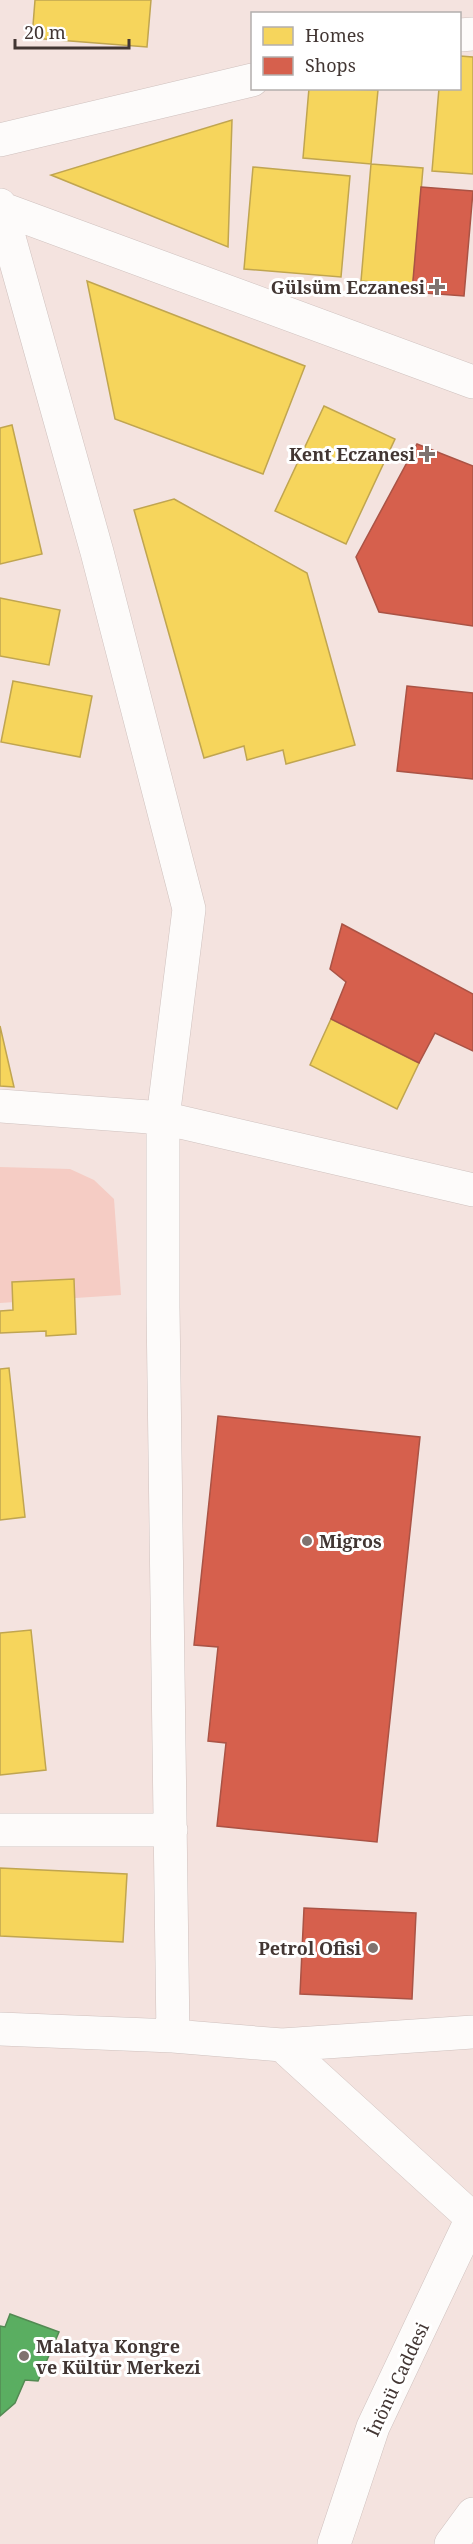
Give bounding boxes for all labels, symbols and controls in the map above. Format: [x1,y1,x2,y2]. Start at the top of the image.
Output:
scale bar [15,12,129,50]
legend [251,12,461,90]
text: 20 m [24,20,66,44]
text: Homes [305,23,364,47]
text: Shops [305,53,356,77]
place label: Gülsüm Eczanesi [271,275,426,299]
marker: Gülsüm Eczanesi [430,280,444,294]
place label: Kent Eczanesi [289,442,416,466]
marker: Kent Eczanesi [420,447,434,461]
place label: Migros [319,1529,382,1553]
marker: Migros [300,1534,314,1548]
place label: Petrol Ofisi [258,1936,362,1960]
marker: Petrol Ofisi [366,1941,380,1955]
street label: İnönü Caddesi [360,2318,434,2440]
place label: Malatya Kongre ve Kültür Merkezi [36,2334,201,2379]
marker: Malatya Kongre ve Kültür Merkezi [17,2349,31,2363]

